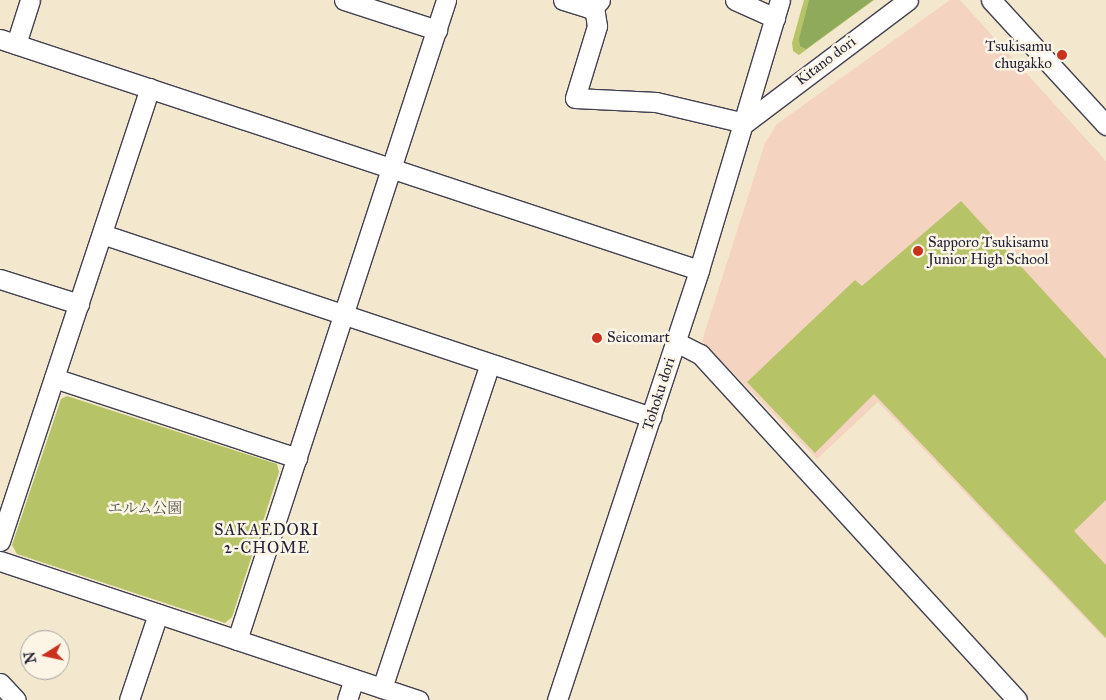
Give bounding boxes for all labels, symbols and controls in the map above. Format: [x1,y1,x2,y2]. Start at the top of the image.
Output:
street label: Kitano dori [793,33,859,89]
place label: Tsukisamu chugakko [985,37,1052,72]
marker: Tsukisamu chugakko [1056,49,1068,61]
place label: Sapporo Tsukisamu Junior High School [928,233,1049,268]
marker: Sapporo Tsukisamu Junior High School [912,245,924,257]
place label: Seicomart [607,329,670,347]
marker: Seicomart [591,332,603,344]
street label: Tohoku dori [639,355,679,433]
park label: エルム公園 [108,500,182,518]
district label: SAKAEDORI 2-CHOME [213,520,321,558]
north arrow [20,630,70,680]
text: N [21,650,40,665]

